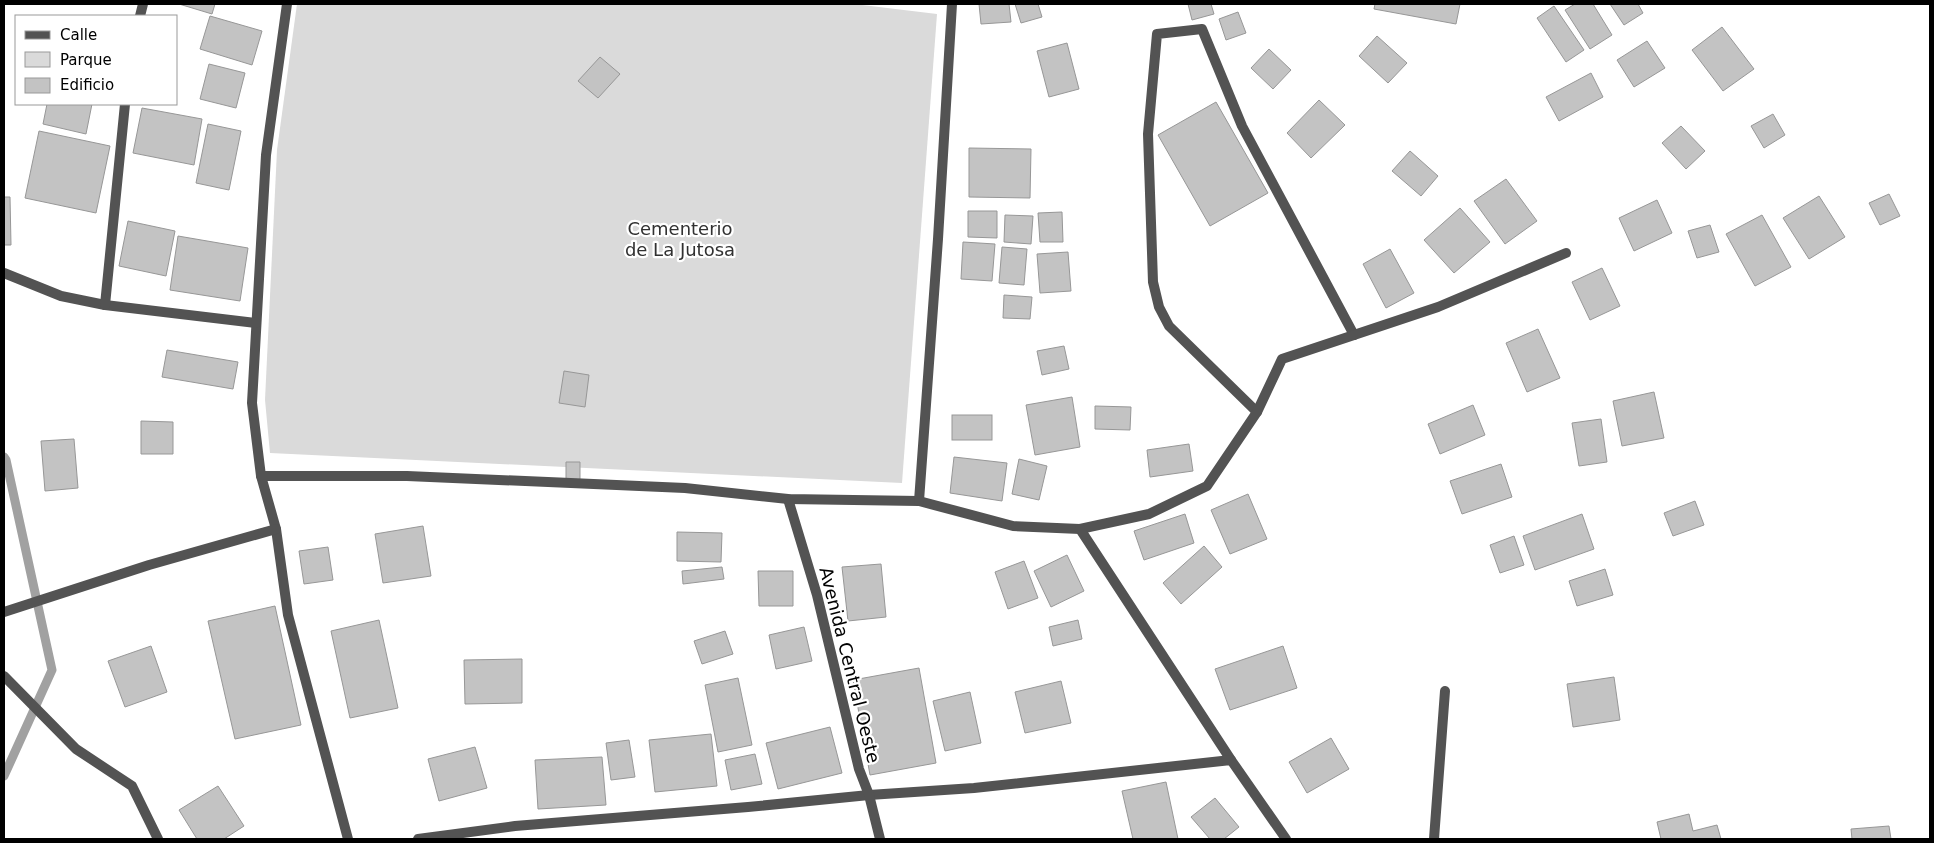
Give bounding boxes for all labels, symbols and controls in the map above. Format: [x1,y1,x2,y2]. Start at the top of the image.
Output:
legend [15,15,178,105]
text: Calle [60,26,97,44]
text: Parque [60,51,112,69]
text: Edificio [60,76,114,94]
park label: Cementerio de La Jutosa [625,218,735,260]
street label: Avenida Central Oeste [815,565,885,765]

